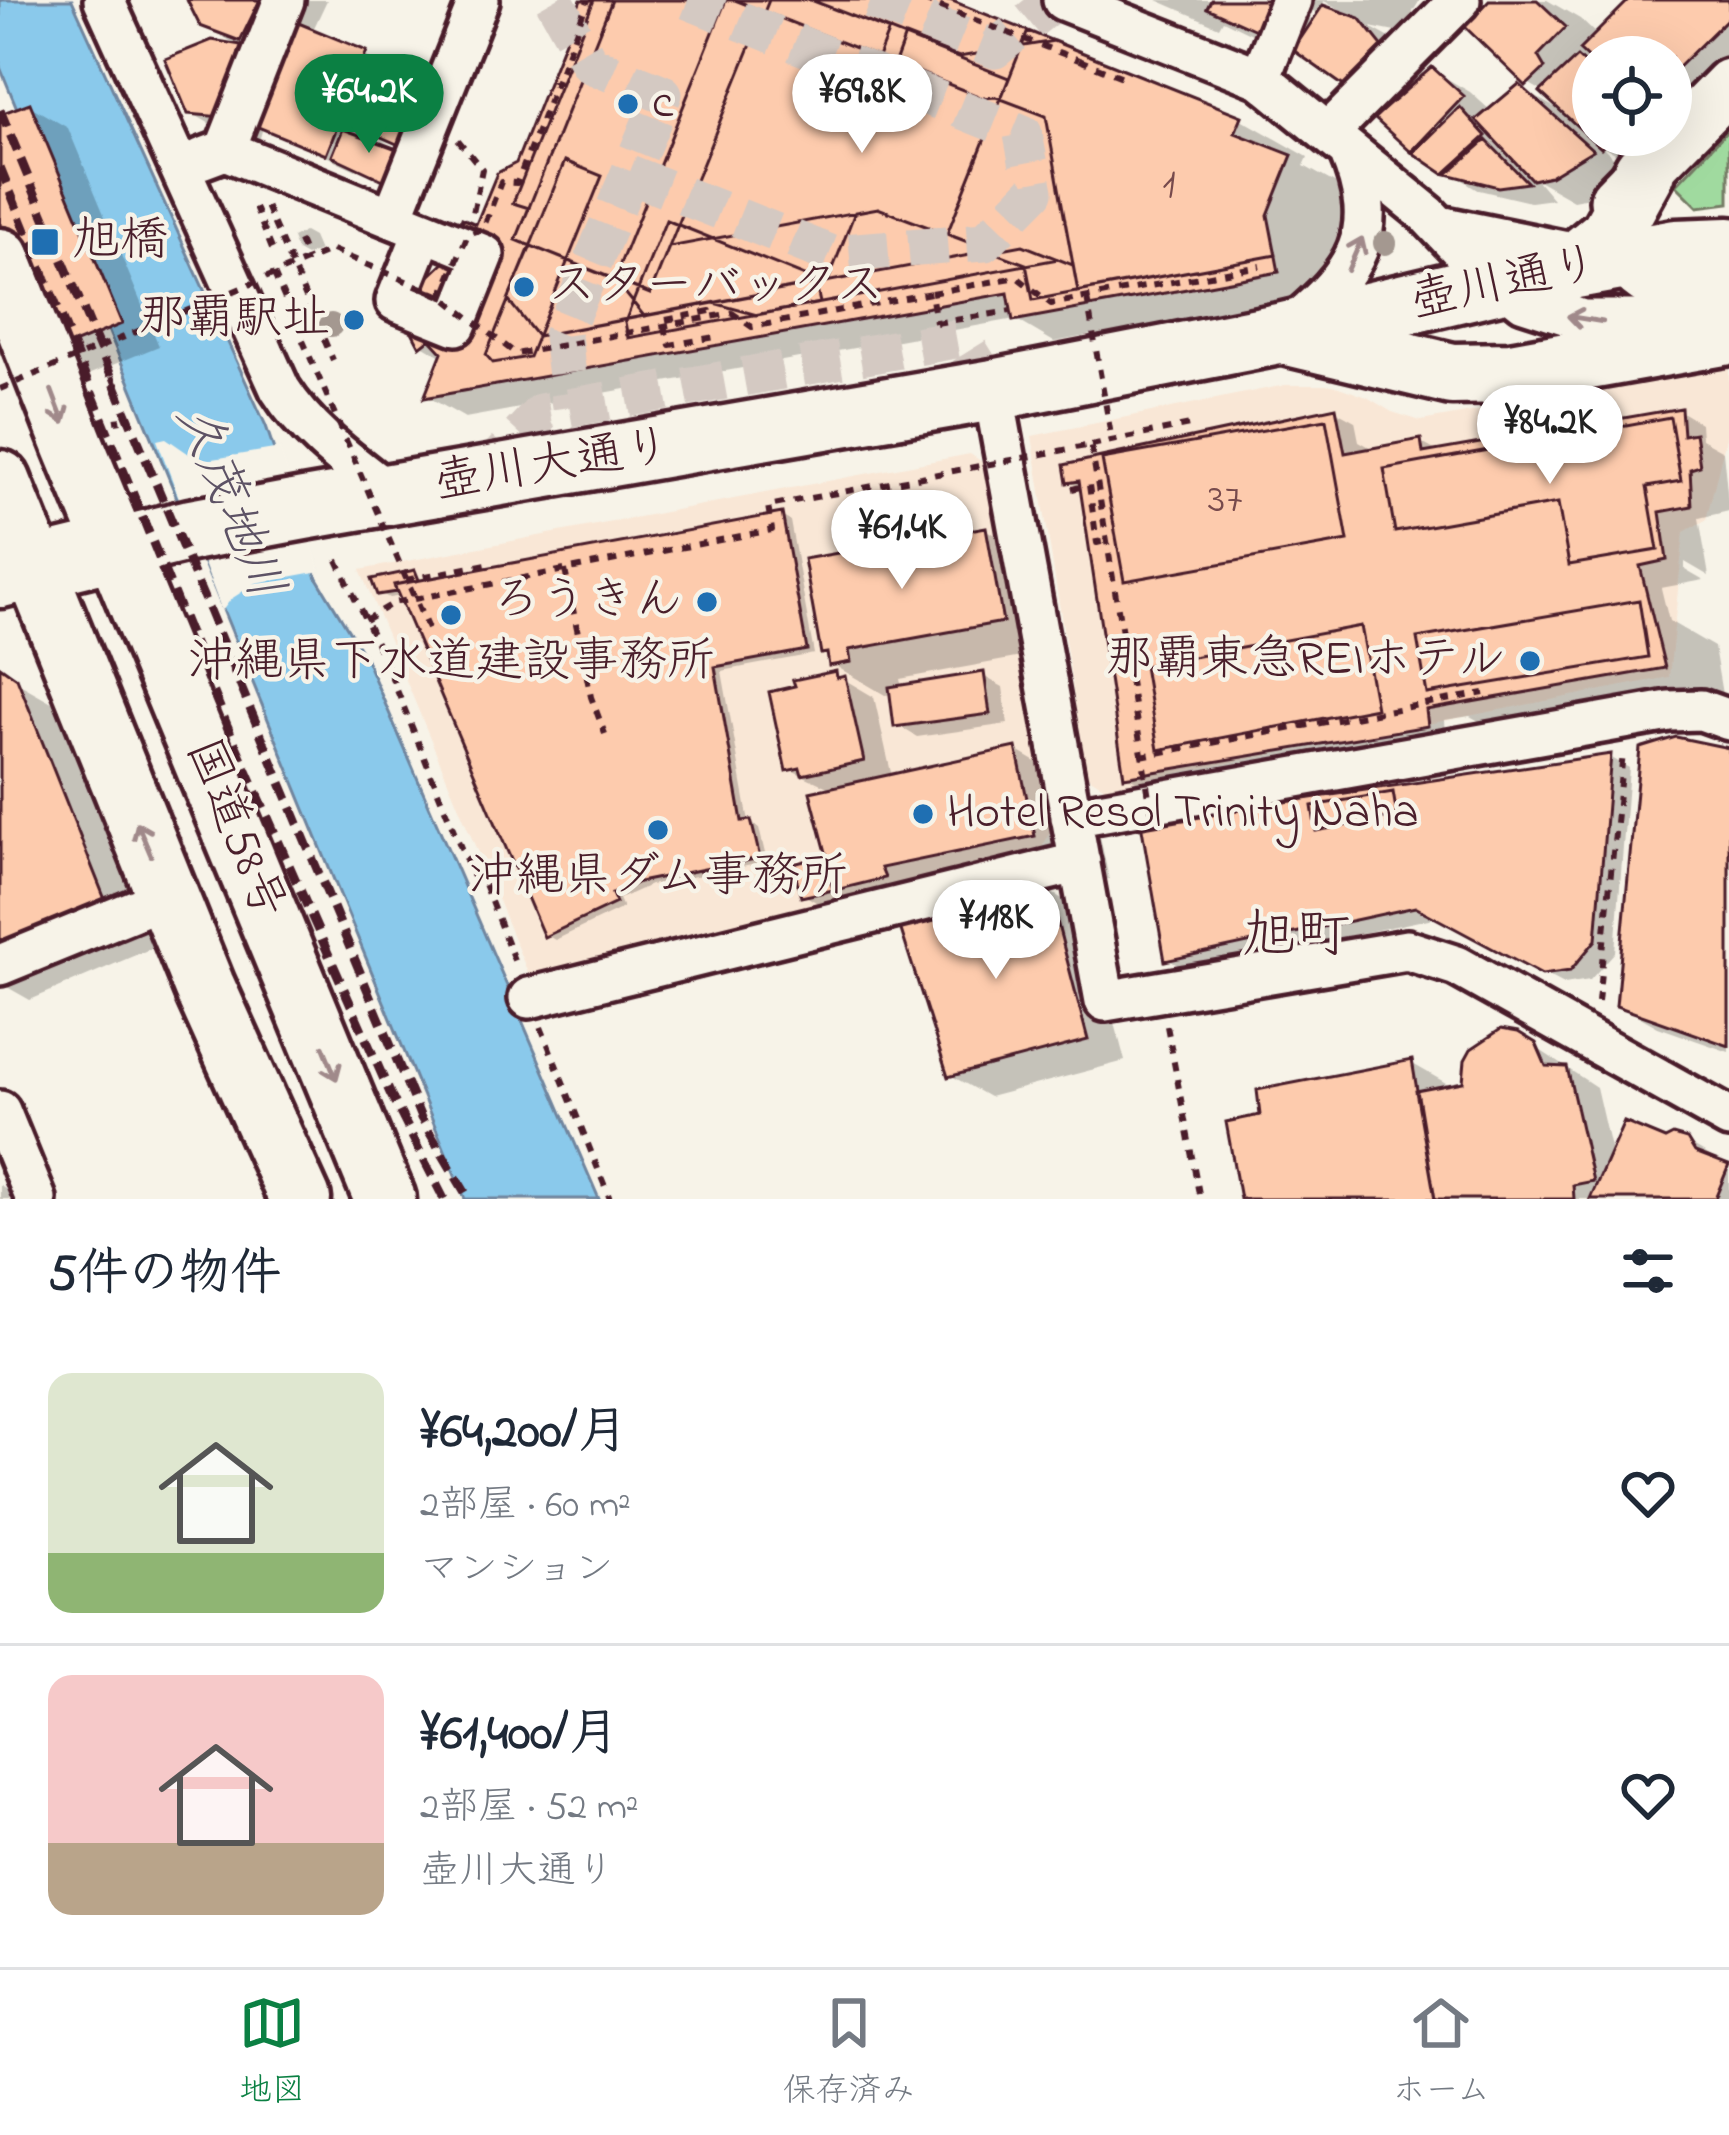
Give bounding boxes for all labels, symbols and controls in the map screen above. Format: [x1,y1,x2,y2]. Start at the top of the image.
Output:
map controls [1572,36,1692,156]
button: locate [1572,36,1692,156]
pin: ¥64.2K [271,54,467,156]
pin: ¥69.8K [764,54,960,156]
text: ¥64.2K [322,64,416,121]
text: ¥69.8K [819,64,905,121]
place label: c [652,69,674,139]
marker: c [615,91,641,117]
house number: 1 [1162,155,1176,216]
place label: 旭橋 [72,207,168,277]
marker: 旭橋 [29,226,61,258]
street label: 壺川通り [1404,230,1606,338]
one-way arrow [1345,236,1367,272]
place label: スターバックス [548,252,884,322]
marker: スターバックス [511,274,537,300]
place label: 那覇駅址 [138,285,330,355]
marker: 那覇駅址 [341,307,367,333]
one-way arrow [1566,307,1605,330]
pin: ¥84.2K [1452,385,1648,487]
one-way arrow [49,387,70,424]
water label: 久茂地川 [155,393,301,611]
text: ¥84.2K [1504,395,1596,452]
street label: 壺川大通り [429,413,677,519]
house number: 37 [1208,470,1242,531]
pin: ¥61.4K [804,490,1000,592]
text: ¥61.4K [858,500,946,557]
place label: ろうきん [492,567,683,637]
marker: ろうきん [694,589,720,615]
marker: 沖縄県下水道建設事務所 [438,602,464,628]
place label: 那覇東急REIホテル [1105,626,1506,696]
place label: 沖縄県下水道建設事務所 [187,628,715,698]
marker: 那覇東急REIホテル [1517,648,1543,674]
street label: 国道58号 [166,728,302,930]
place label: Hotel Resol Trinity Naha [947,779,1419,849]
marker: Hotel Resol Trinity Naha [910,801,936,827]
marker: 沖縄県ダム事務所 [645,817,671,843]
one-way arrow [132,821,154,857]
place label: 沖縄県ダム事務所 [468,843,848,913]
pin: ¥118K [912,880,1080,982]
text: ¥118K [959,890,1033,947]
district label: 旭町 [1242,899,1350,977]
one-way arrow [321,1044,342,1081]
text: 5件の物件 [48,1238,281,1313]
icon: filters [1615,1238,1681,1304]
text: ¥64,200/月 [420,1396,628,1471]
icon: home [144,1421,288,1565]
icon: heart [1615,1460,1681,1526]
text: 2部屋 · 60 m² [420,1478,631,1535]
text: マンション [420,1542,613,1599]
text: ¥61,400/月 [420,1698,619,1773]
icon: home [144,1723,288,1867]
icon: heart [1615,1762,1681,1828]
text: 2部屋 · 52 m² [420,1780,638,1837]
text: 壺川大通り [420,1844,615,1901]
tab: 地図 [239,1990,305,2116]
tab: 保存済み [783,1990,915,2116]
tab: ホーム [1392,1990,1490,2116]

